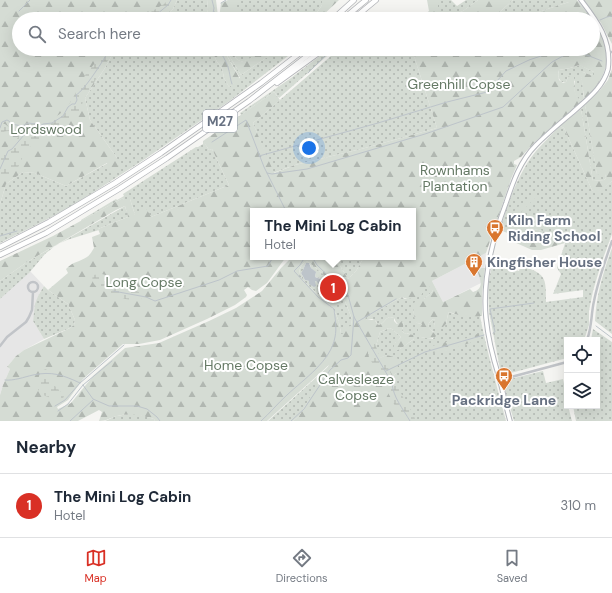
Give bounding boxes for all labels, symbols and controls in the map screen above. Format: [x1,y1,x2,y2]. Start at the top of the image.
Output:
search box [12,12,600,56]
icon: search [26,23,48,45]
text: Search here [58,24,141,44]
park label: Greenhill Copse [408,75,511,93]
road number: M27 [203,110,237,132]
park label: Lordswood [10,120,82,138]
your location [299,138,319,158]
park label: Rownhams Plantation [420,161,490,195]
popup [250,208,416,260]
place label: Kiln Farm Riding School [508,211,600,245]
text: The Mini Log Cabin [264,216,402,236]
bus stop icon: Kiln Farm Riding School [485,218,505,243]
text: Hotel [264,236,296,253]
building icon: Kingfisher House [464,252,484,277]
place label: Kingfisher House [487,253,602,271]
park label: Long Copse [105,273,183,291]
pin: 1 [320,273,346,303]
map controls [564,337,600,409]
button: locate [564,337,600,373]
park label: Home Copse [204,356,288,374]
bus stop icon: Packridge Lane [494,366,514,391]
park label: Calvesleaze Copse [318,370,394,404]
button: layers [564,373,600,409]
place label: Packridge Lane [452,391,556,409]
text: Nearby [16,436,76,458]
text: The Mini Log Cabin [54,487,191,507]
text: 1 [27,497,31,514]
text: 310 m [561,497,596,514]
text: Hotel [54,507,86,524]
tab: Map [85,547,107,585]
tab: Directions [276,547,328,585]
tab: Saved [497,547,527,585]

